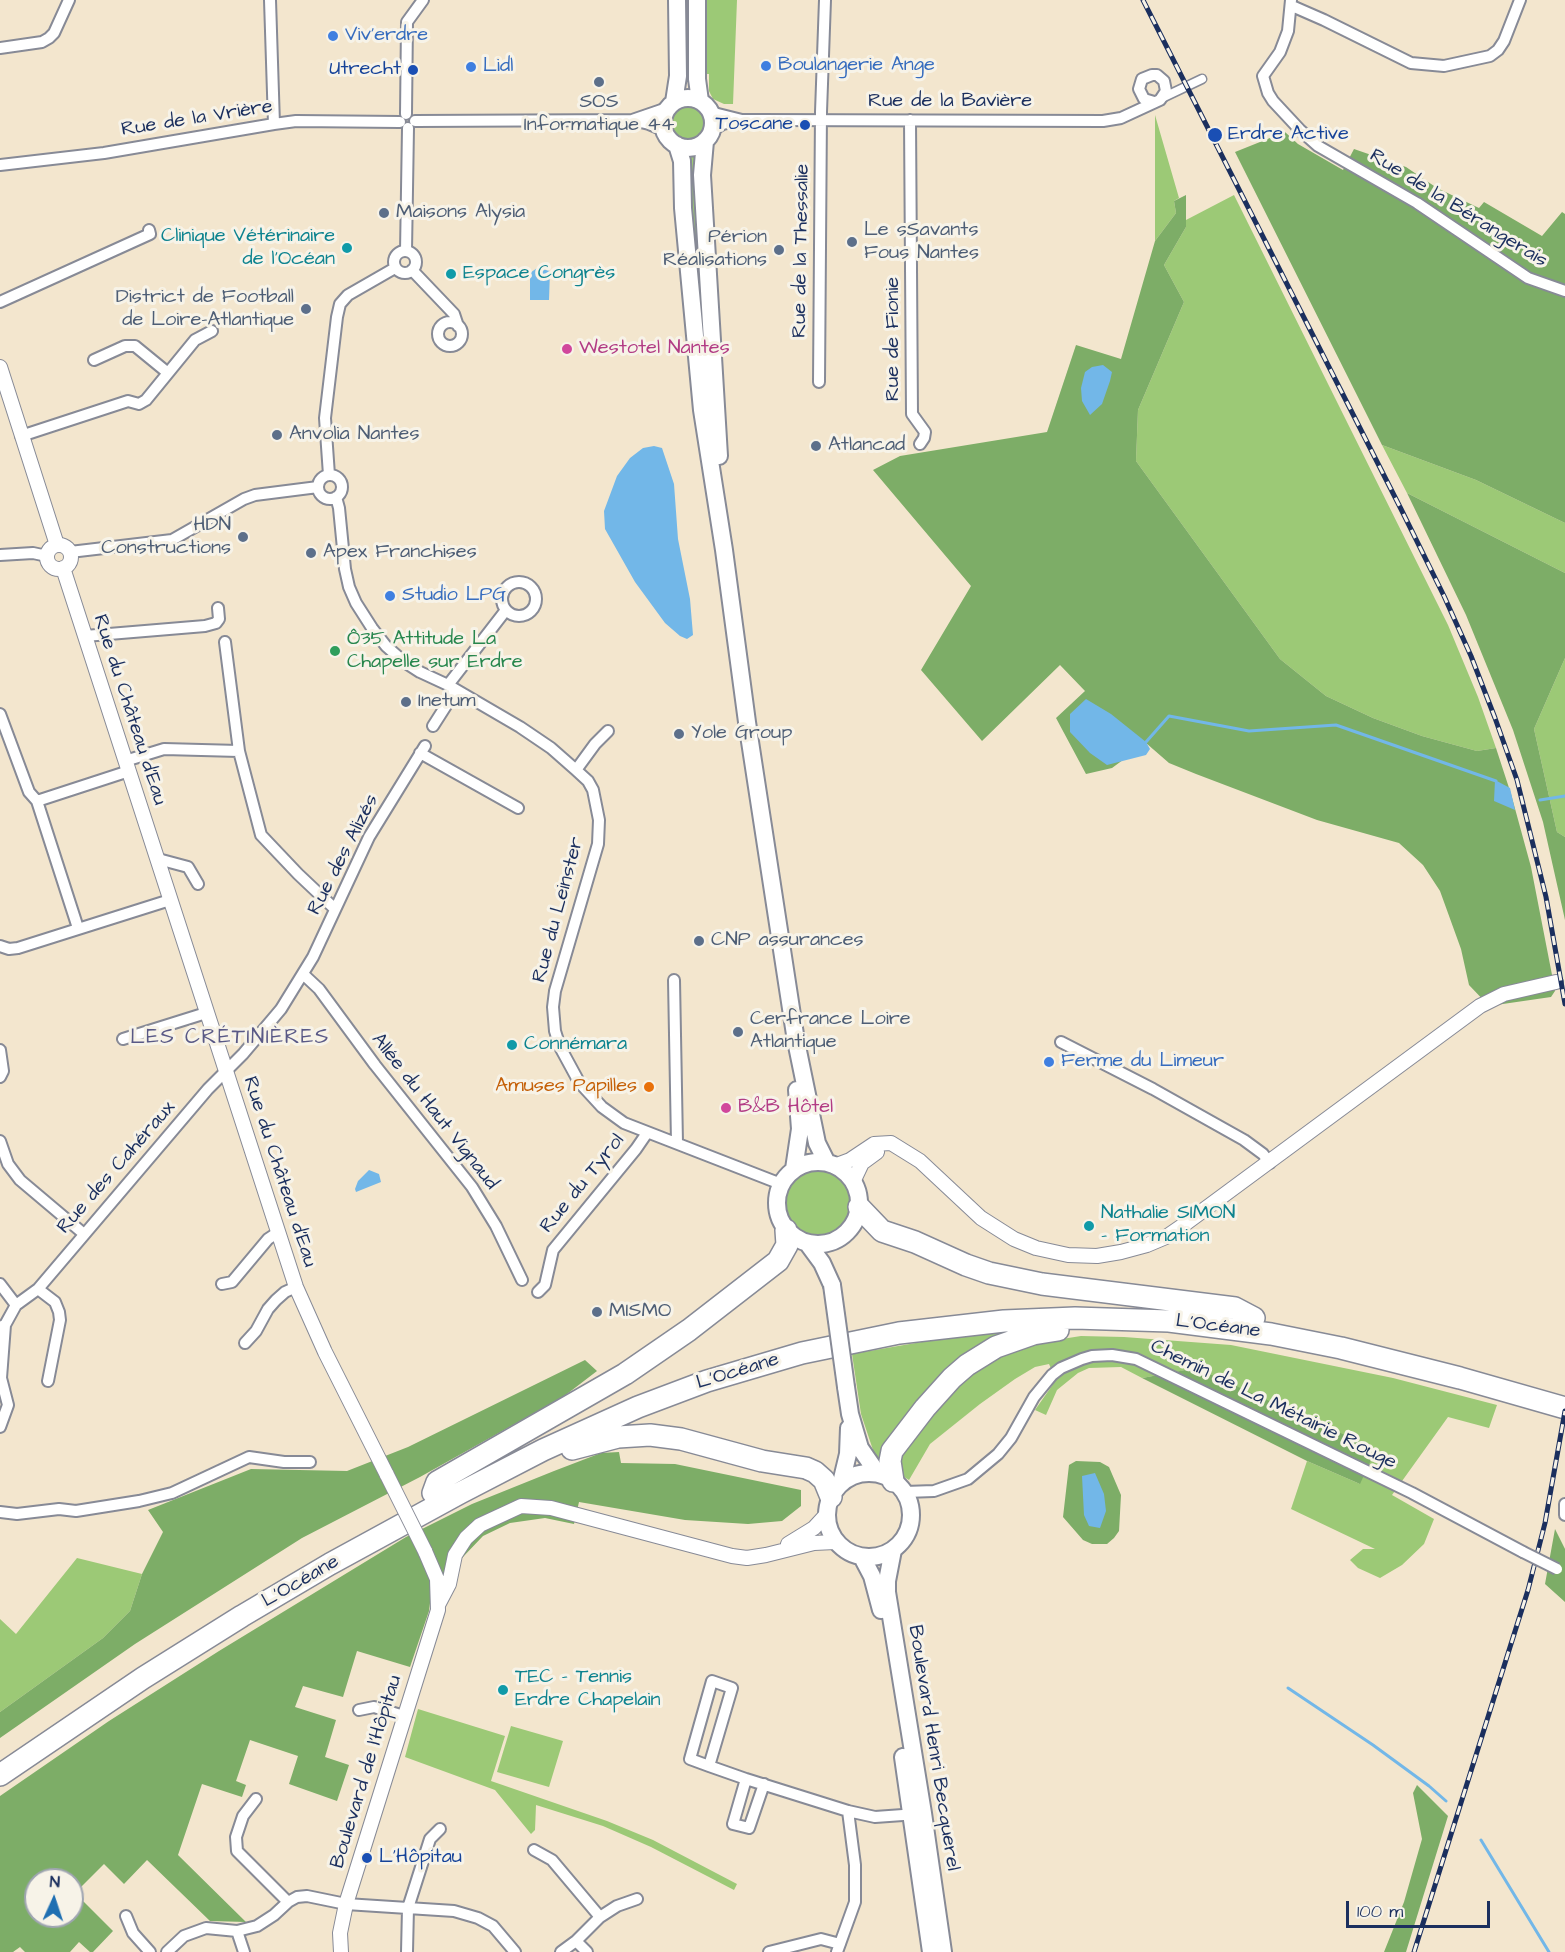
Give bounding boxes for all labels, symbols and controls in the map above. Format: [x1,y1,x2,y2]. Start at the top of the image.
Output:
place label: Viv'erdre [345,24,428,48]
marker: Viv'erdre [326,29,340,43]
place label: Boulangerie Ange [778,54,935,78]
place label: Lidl [483,55,513,79]
place label: Utrecht [329,58,401,82]
marker: Boulangerie Ange [759,59,773,73]
marker: Lidl [464,60,478,74]
marker: Utrecht [406,63,420,77]
marker: SOS Informatique 44 [592,75,606,89]
street label: Rue de la Bavière [868,90,1032,114]
place label: SOS Informatique 44 [524,91,674,138]
street label: Rue de la Vrière [120,95,274,143]
place label: Toscane [716,113,793,137]
marker: Toscane [798,118,812,132]
place label: Erdre Active [1228,123,1349,147]
marker: Erdre Active [1206,126,1224,144]
street label: Rue de la Bérangerais [1365,144,1551,274]
street label: Rue de la Thessalie [788,164,816,338]
place label: Maisons Alysia [396,201,525,225]
marker: Maisons Alysia [377,206,391,220]
place label: Le sSavants Fous Nantes [864,219,979,266]
place label: Clinique Vétérinaire de l'Océan [161,225,335,272]
place label: Périon Réalisations [663,226,767,273]
marker: Le sSavants Fous Nantes [845,235,859,249]
marker: Clinique Vétérinaire de l'Océan [340,241,354,255]
marker: Périon Réalisations [772,243,786,257]
place label: Espace Congrès [463,262,615,286]
marker: Espace Congrès [444,267,458,281]
street label: Rue de Fionie [882,277,906,401]
place label: District de Football de Loire-Atlantique [116,286,294,333]
marker: District de Football de Loire-Atlantique [299,302,313,316]
place label: Westotel Nantes [579,337,730,361]
marker: Westotel Nantes [560,342,574,356]
place label: Anvolia Nantes [289,423,419,447]
marker: Anvolia Nantes [270,428,284,442]
place label: Atlancad [828,434,905,458]
marker: Atlancad [809,439,823,453]
place label: HDN Constructions [101,514,231,561]
marker: HDN Constructions [236,530,250,544]
place label: Apex Franchises [323,541,477,565]
marker: Apex Franchises [304,546,318,560]
place label: Studio LPG [402,584,506,608]
marker: Studio LPG [383,589,397,603]
street label: Rue du Château d'Eau [87,612,171,808]
place label: Ô35 Attitude La Chapelle sur Erdre [347,628,523,675]
marker: Ô35 Attitude La Chapelle sur Erdre [328,644,342,658]
place label: Inetum [418,690,476,714]
marker: Inetum [399,695,413,709]
place label: Yole Group [691,722,792,746]
marker: Yole Group [672,727,686,741]
street label: Rue des Alizés [303,791,385,919]
street label: Rue du Leinster [528,835,590,985]
place label: CNP assurances [711,929,864,953]
marker: CNP assurances [692,934,706,948]
place label: Cerfrance Loire Atlantique [750,1008,911,1055]
marker: Cerfrance Loire Atlantique [731,1025,745,1039]
district label: LES CRÉTINIÈRES [130,1026,330,1052]
street label: Allée du Haut Vignaud [365,1029,503,1195]
place label: Connémara [524,1033,627,1057]
marker: Connémara [505,1038,519,1052]
place label: Ferme du Limeur [1061,1050,1224,1074]
marker: Ferme du Limeur [1042,1055,1056,1069]
street label: Rue du Château d'Eau [237,1074,321,1270]
place label: Amuses Papilles [495,1075,637,1099]
marker: Amuses Papilles [642,1080,656,1094]
place label: B&B Hôtel [738,1096,833,1120]
street label: Rue des Cahéraux [53,1097,181,1239]
marker: B&B Hôtel [719,1101,733,1115]
street label: Rue du Tyrol [536,1130,630,1238]
place label: Nathalie SIMON - Formation [1101,1202,1235,1249]
marker: Nathalie SIMON - Formation [1082,1219,1096,1233]
place label: MISMO [609,1300,671,1324]
marker: MISMO [590,1305,604,1319]
street label: L’Océane [1174,1310,1262,1344]
street label: Chemin de La Métairie Rouge [1146,1335,1400,1475]
street label: L’Océane [694,1348,782,1396]
street label: L’Océane [258,1550,344,1614]
street label: Boulevard Henri Becquerel [902,1623,964,1873]
place label: TEC - Tennis Erdre Chapelain [515,1666,661,1713]
street label: Boulevard de l'Hôpitau [326,1672,408,1872]
marker: TEC - Tennis Erdre Chapelain [496,1683,510,1697]
place label: L'Hôpitau [379,1846,462,1870]
marker: L'Hôpitau [360,1851,374,1865]
north arrow [24,1868,84,1928]
text: N [49,1871,60,1893]
scale bar [1349,1889,1493,1927]
text: 100 m [1357,1899,1403,1924]

